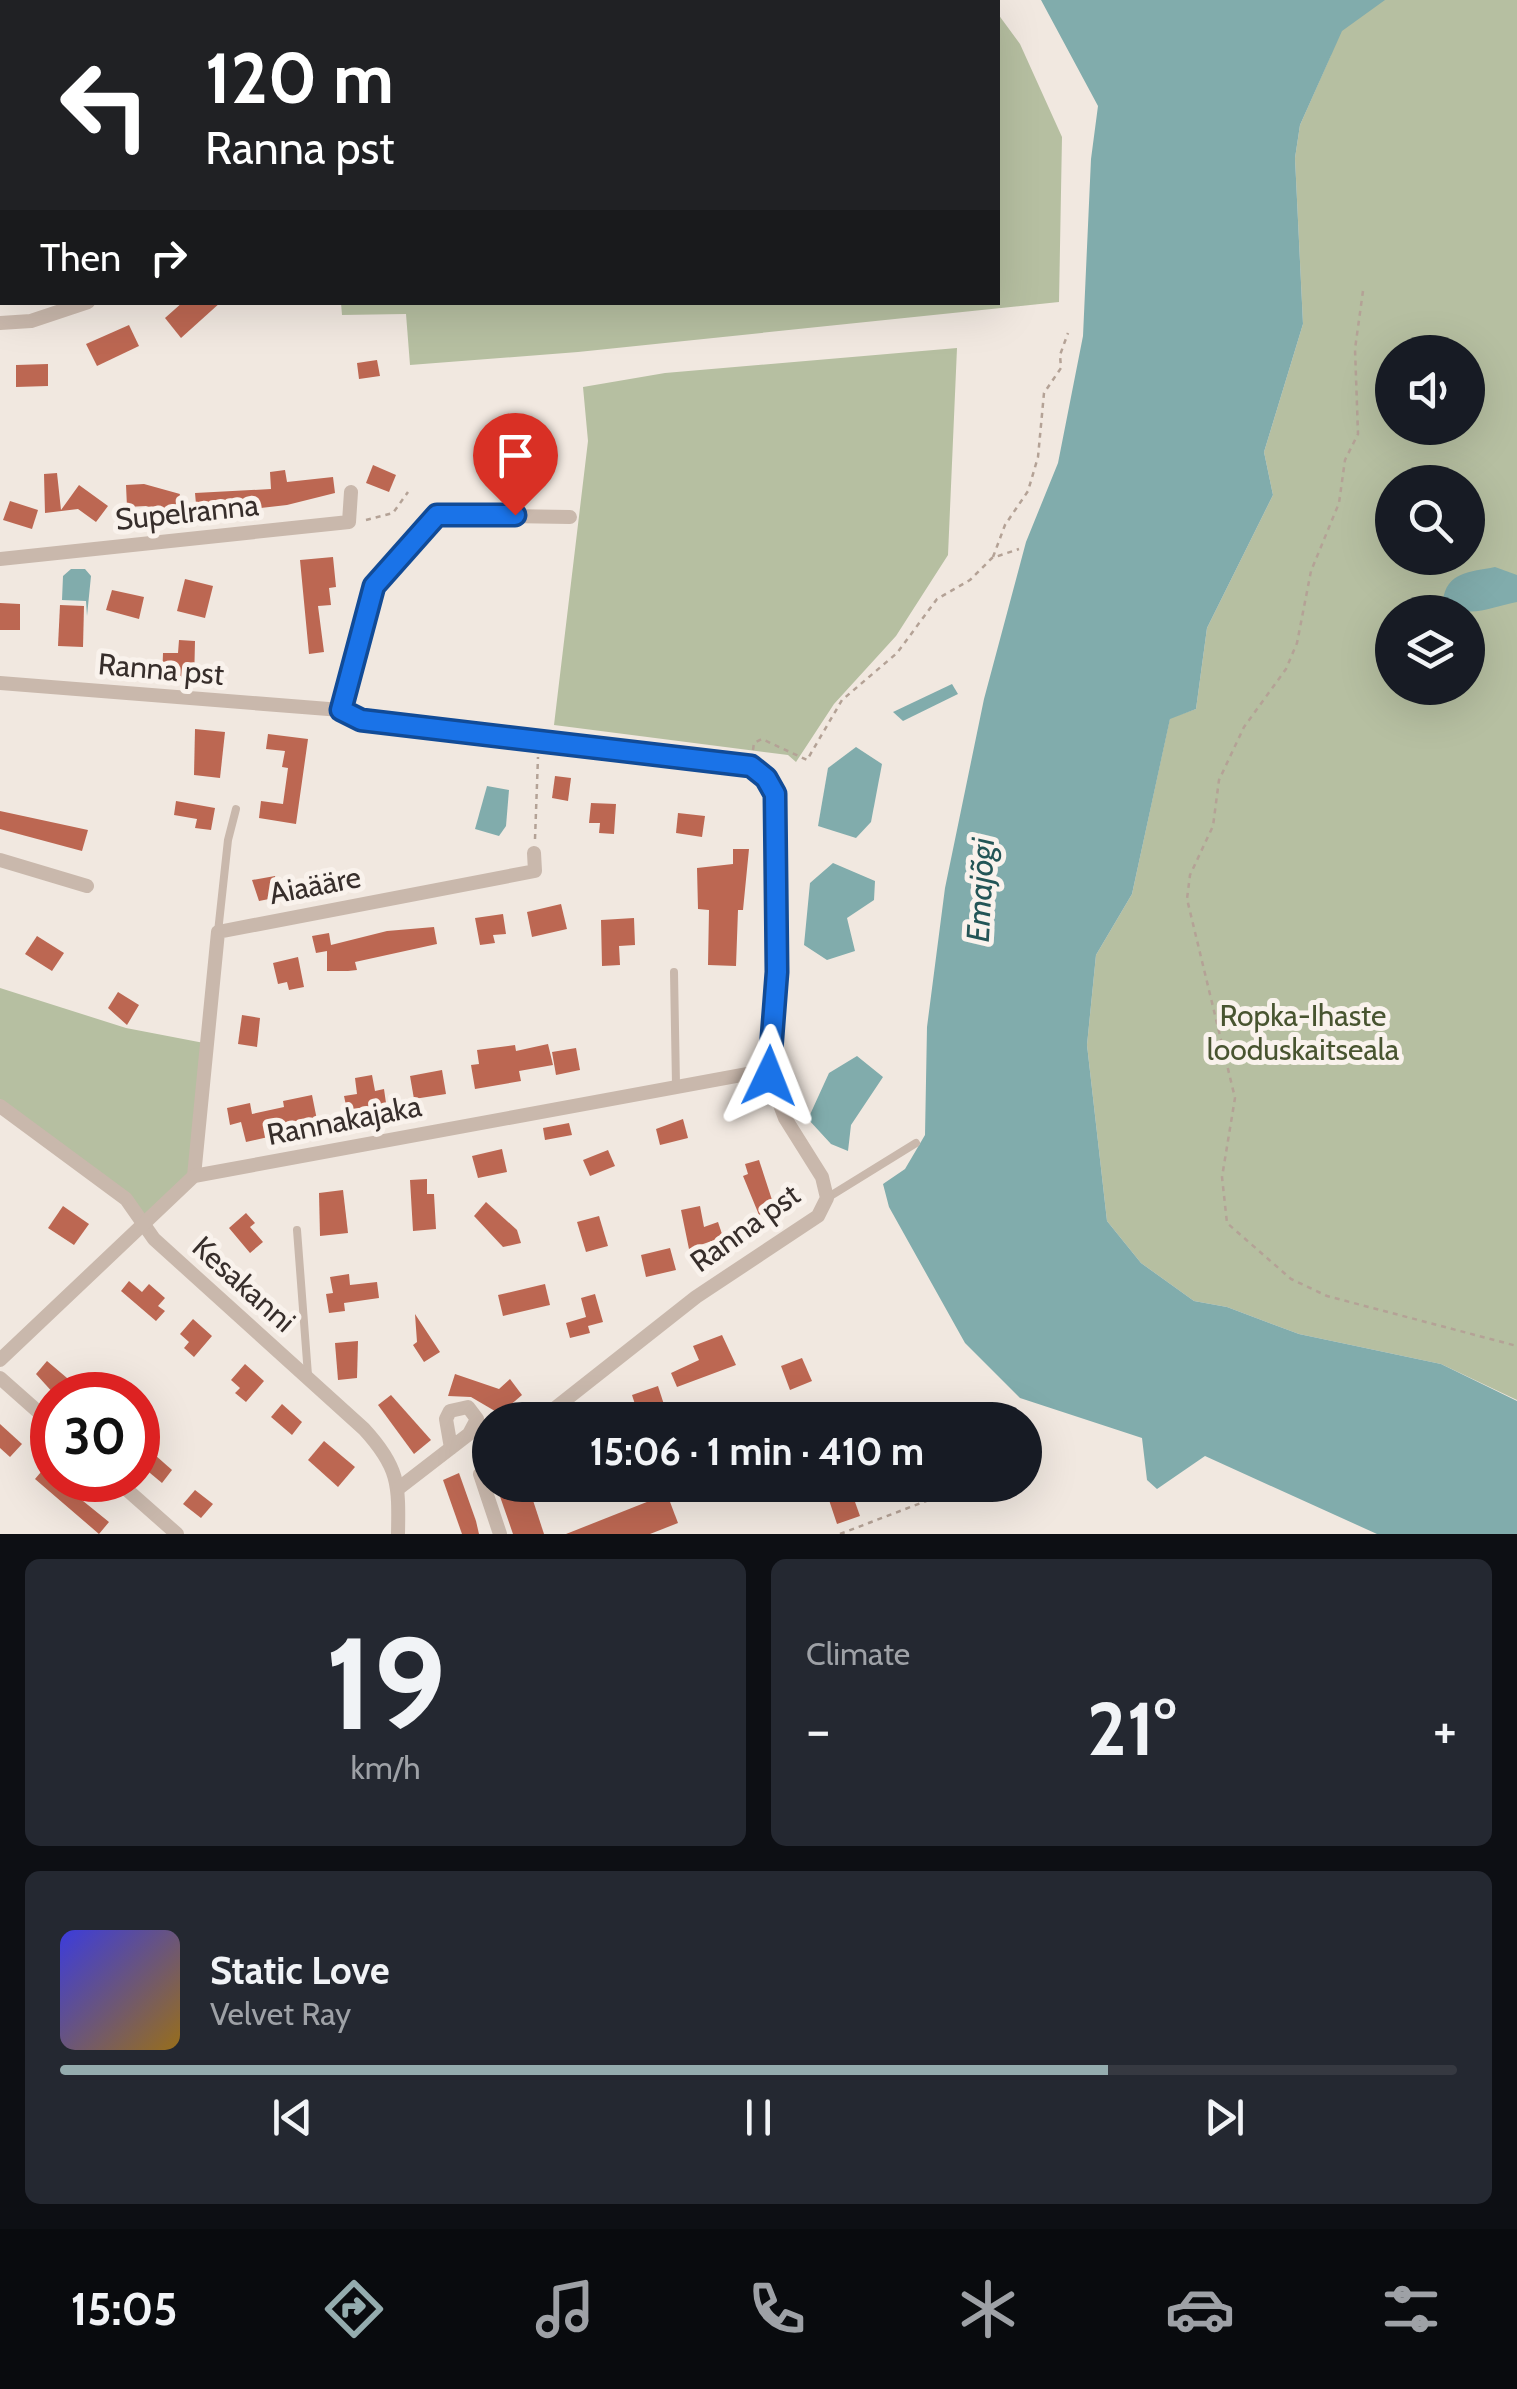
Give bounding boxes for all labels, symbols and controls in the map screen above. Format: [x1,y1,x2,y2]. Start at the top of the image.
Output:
text: 120 m [205,35,394,121]
icon: left [40,40,170,170]
text: Ranna pst [205,121,394,175]
icon: right [141,230,196,285]
text: Then [40,234,121,281]
map controls [1375,335,1485,705]
button: sound [1375,335,1485,445]
pin [473,413,558,516]
icon: arrive [488,428,543,483]
button: search [1375,465,1485,575]
street label: Supelranna [114,486,261,538]
button: layers [1375,595,1485,705]
street label: Ranna pst [96,645,226,693]
water label: Emajõgi [958,836,1002,943]
street label: Aiaääre [266,858,364,912]
park label: Ropka-Ihaste looduskaitseala [1207,997,1400,1068]
position arrow [717,1024,821,1128]
street label: Rannakajaka [264,1087,425,1153]
street label: Ranna pst [683,1176,807,1280]
street label: Kesakanni [185,1228,303,1340]
speed limit sign: 30 [30,1372,160,1502]
text: 15:06 · 1 min · 410 m [590,1428,924,1475]
text: 19 [325,1604,446,1762]
text: Climate [806,1634,910,1673]
text: 21° [1087,1683,1176,1774]
text: − [806,1696,830,1763]
text: + [1433,1696,1457,1763]
text: km/h [350,1748,421,1787]
text: Static Love [210,1947,389,1994]
text: Velvet Ray [210,1994,351,2033]
icon: previous [265,2090,320,2145]
icon: pause [731,2090,786,2145]
icon: next [1197,2090,1252,2145]
icon: directions [319,2274,389,2344]
icon: music [530,2274,600,2344]
icon: phone [742,2274,812,2344]
icon: climate [953,2274,1023,2344]
icon: car [1165,2274,1235,2344]
icon: filters [1376,2274,1446,2344]
text: 15:05 [71,2282,177,2336]

